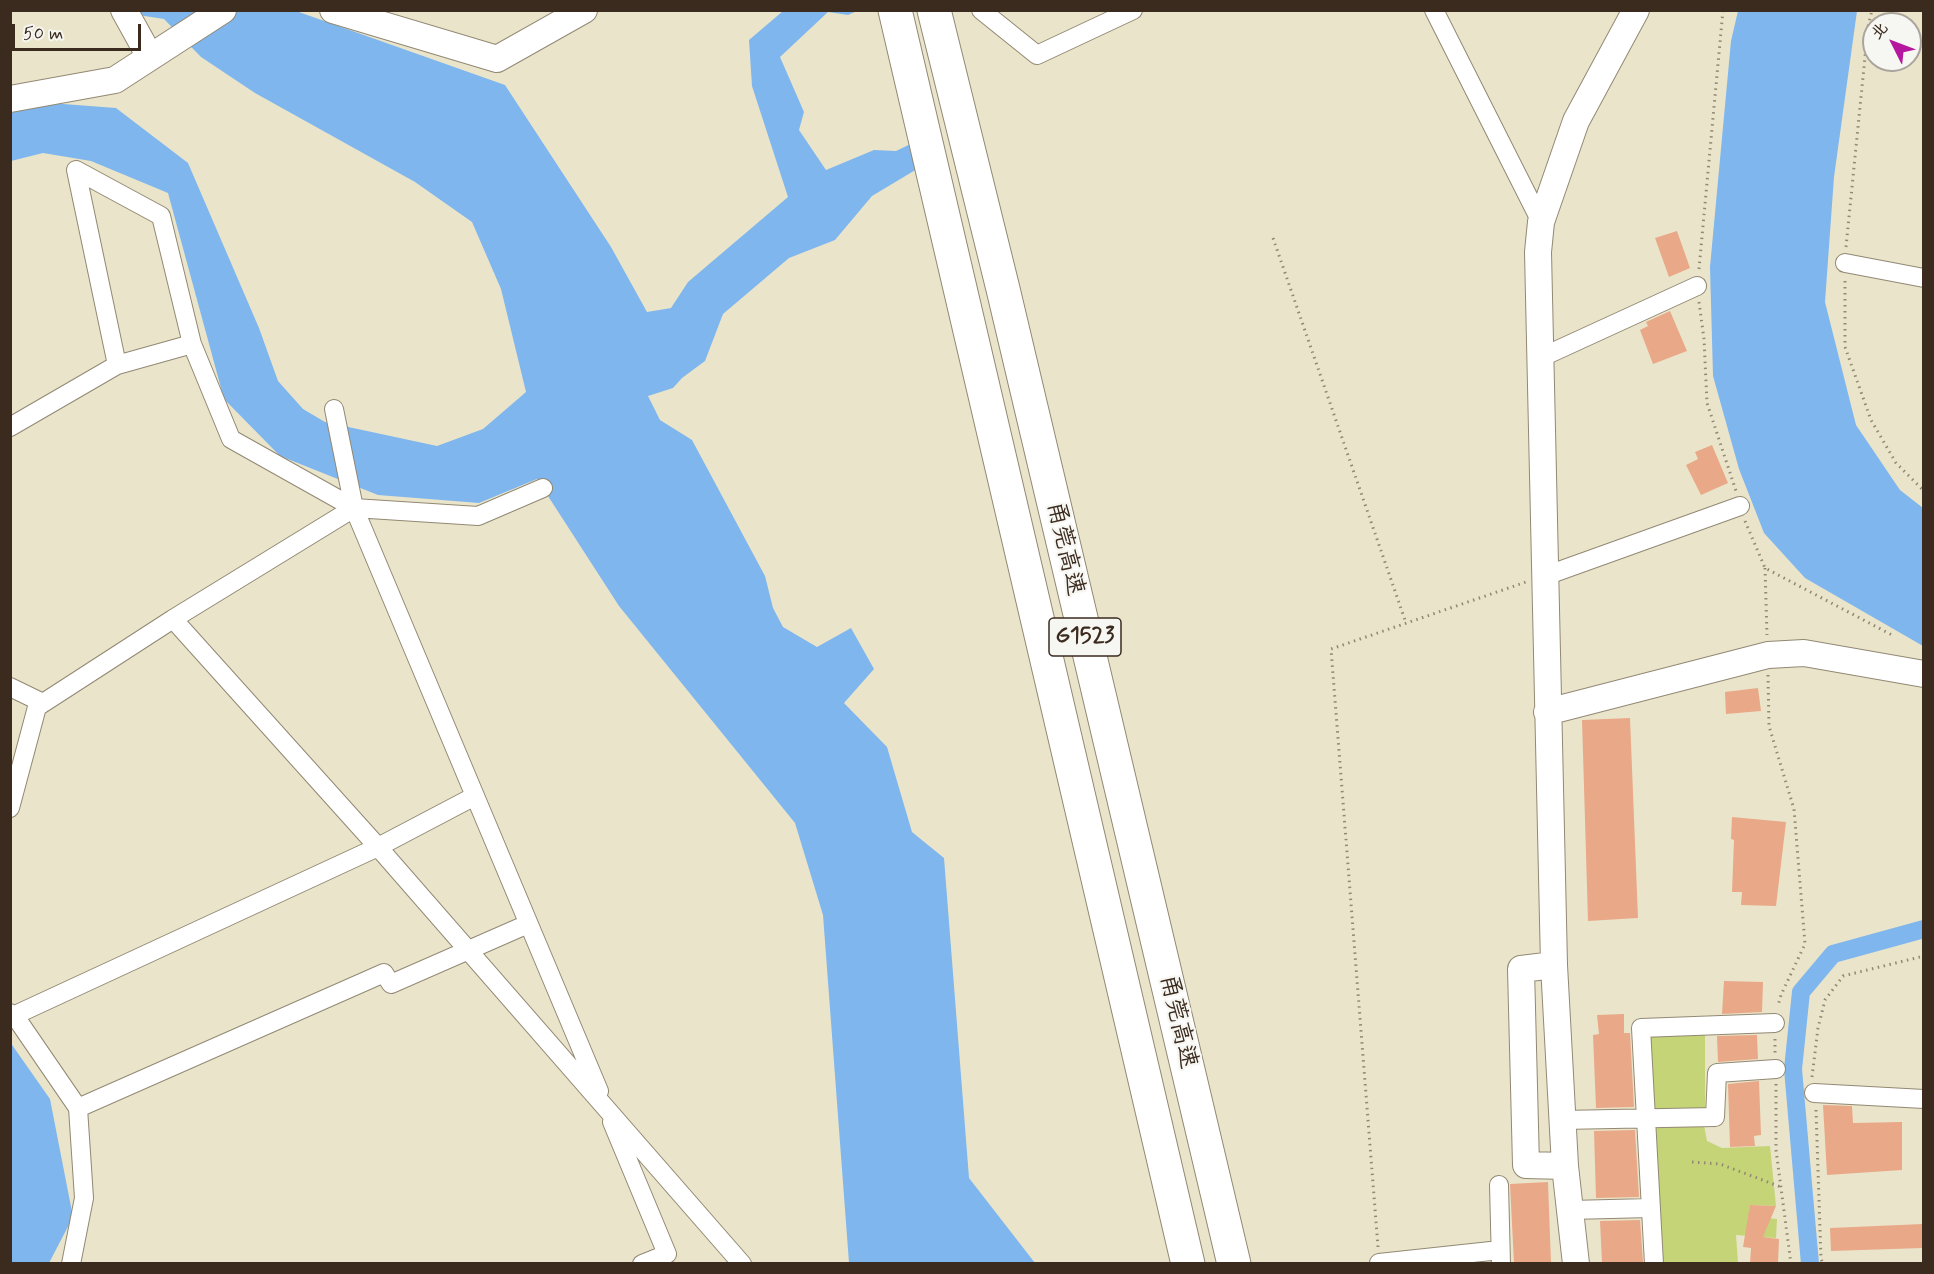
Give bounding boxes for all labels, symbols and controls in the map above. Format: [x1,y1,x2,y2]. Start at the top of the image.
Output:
scale bar [15,12,144,50]
north arrow [1862,12,1922,72]
text: 北 [1867,18,1893,44]
text: 50 m [23,22,63,46]
street label: 甬莞高速 [1039,499,1089,599]
road number: G1523 [1049,618,1121,656]
street label: 甬莞高速 [1152,972,1202,1072]

